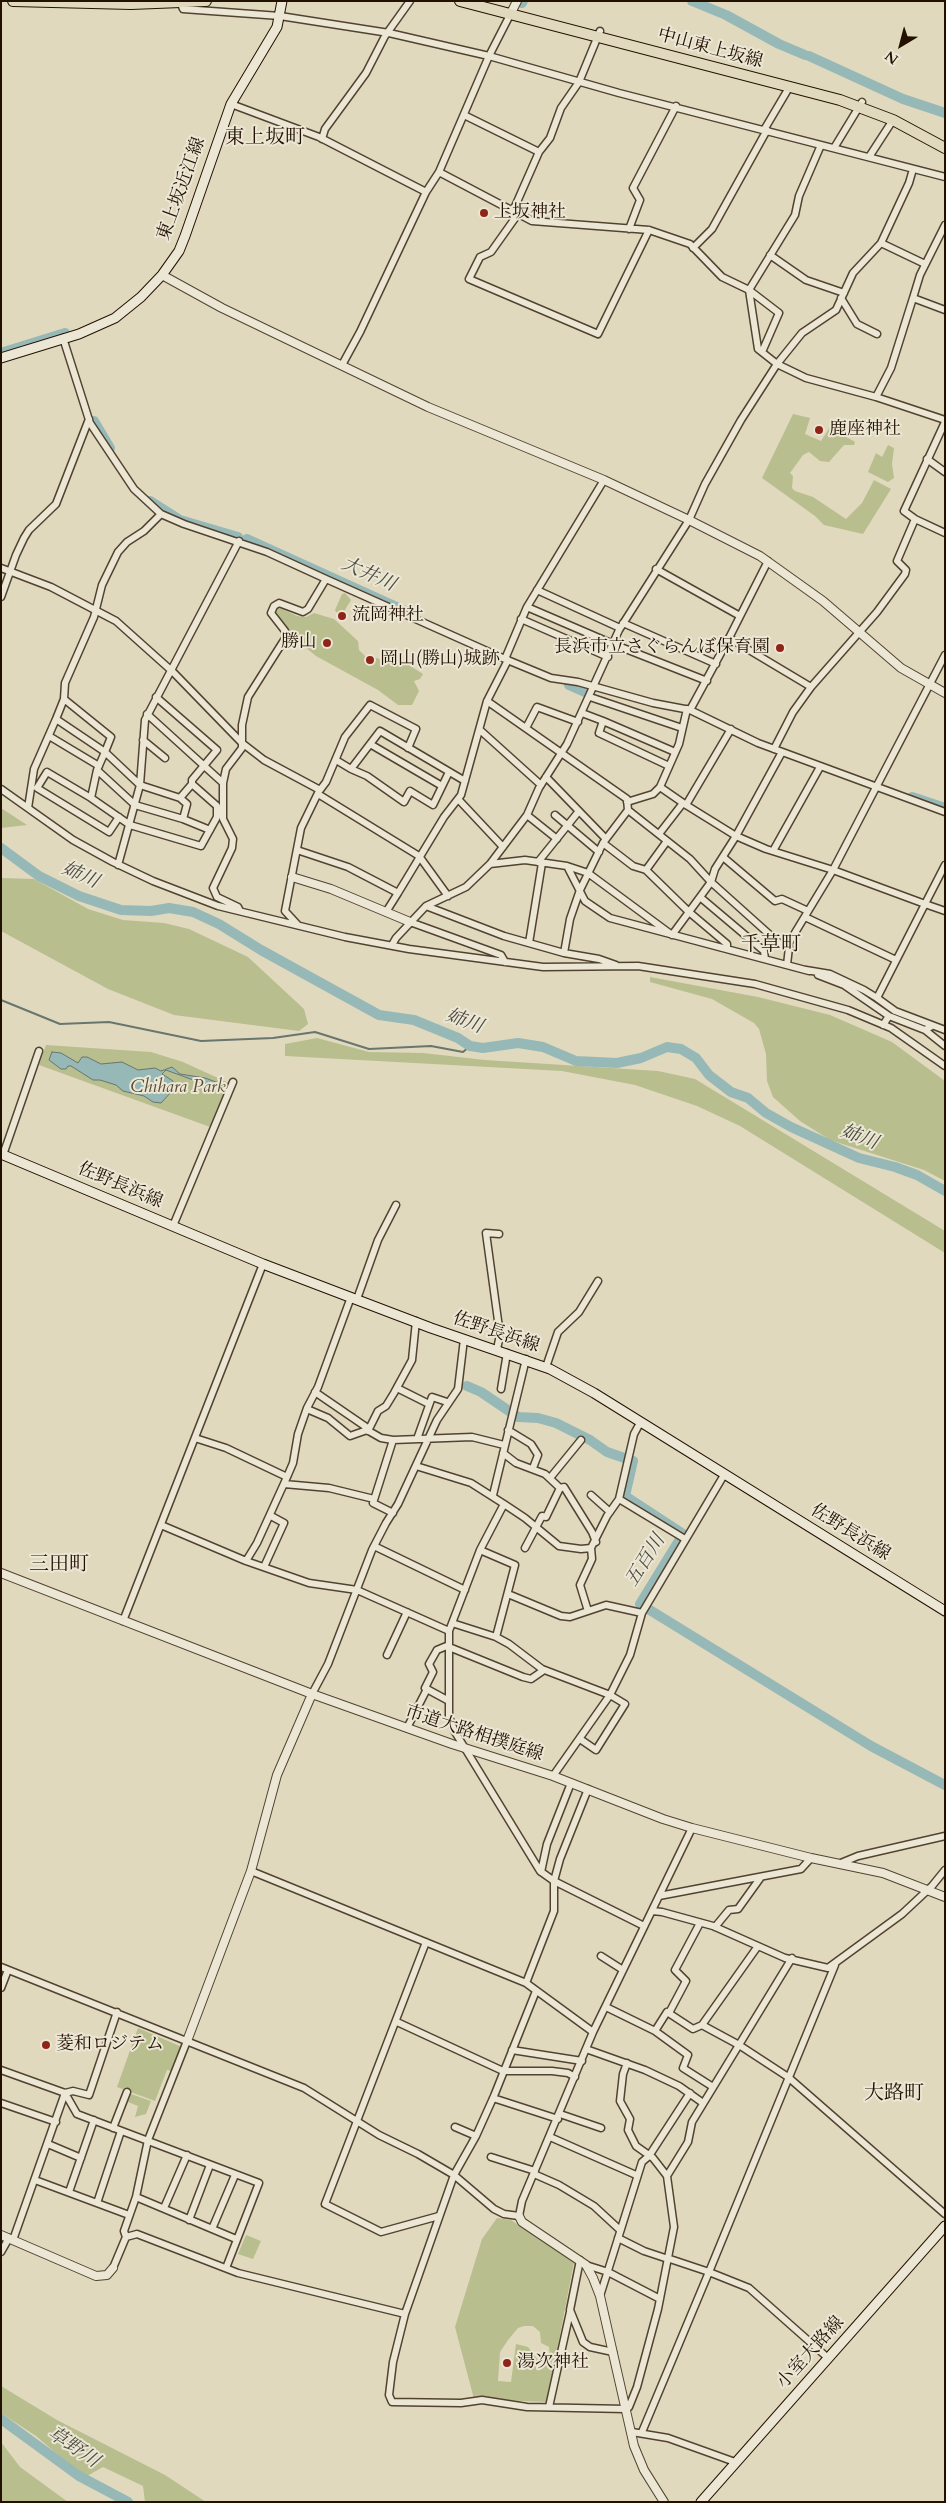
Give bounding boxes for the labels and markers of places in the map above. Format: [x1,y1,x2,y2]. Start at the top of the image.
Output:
place label: 上坂神社 [494,202,566,224]
marker: 上坂神社 [478,207,490,219]
place label: 鹿座神社 [829,419,901,441]
marker: 鹿座神社 [813,424,825,436]
place label: 流岡神社 [352,605,424,627]
marker: 流岡神社 [336,610,348,622]
place label: 勝山 [281,632,317,654]
marker: 勝山 [321,637,333,649]
place label: 長浜市立さぐらんぼ保育園 [554,637,770,659]
marker: 長浜市立さぐらんぼ保育園 [774,642,786,654]
place label: 岡山(勝山)城跡 [380,649,499,671]
marker: 岡山(勝山)城跡 [364,654,376,666]
place label: 菱和ロジテム [56,2034,164,2056]
marker: 菱和ロジテム [40,2039,52,2051]
place label: 湯次神社 [517,2352,589,2374]
marker: 湯次神社 [501,2357,513,2369]

